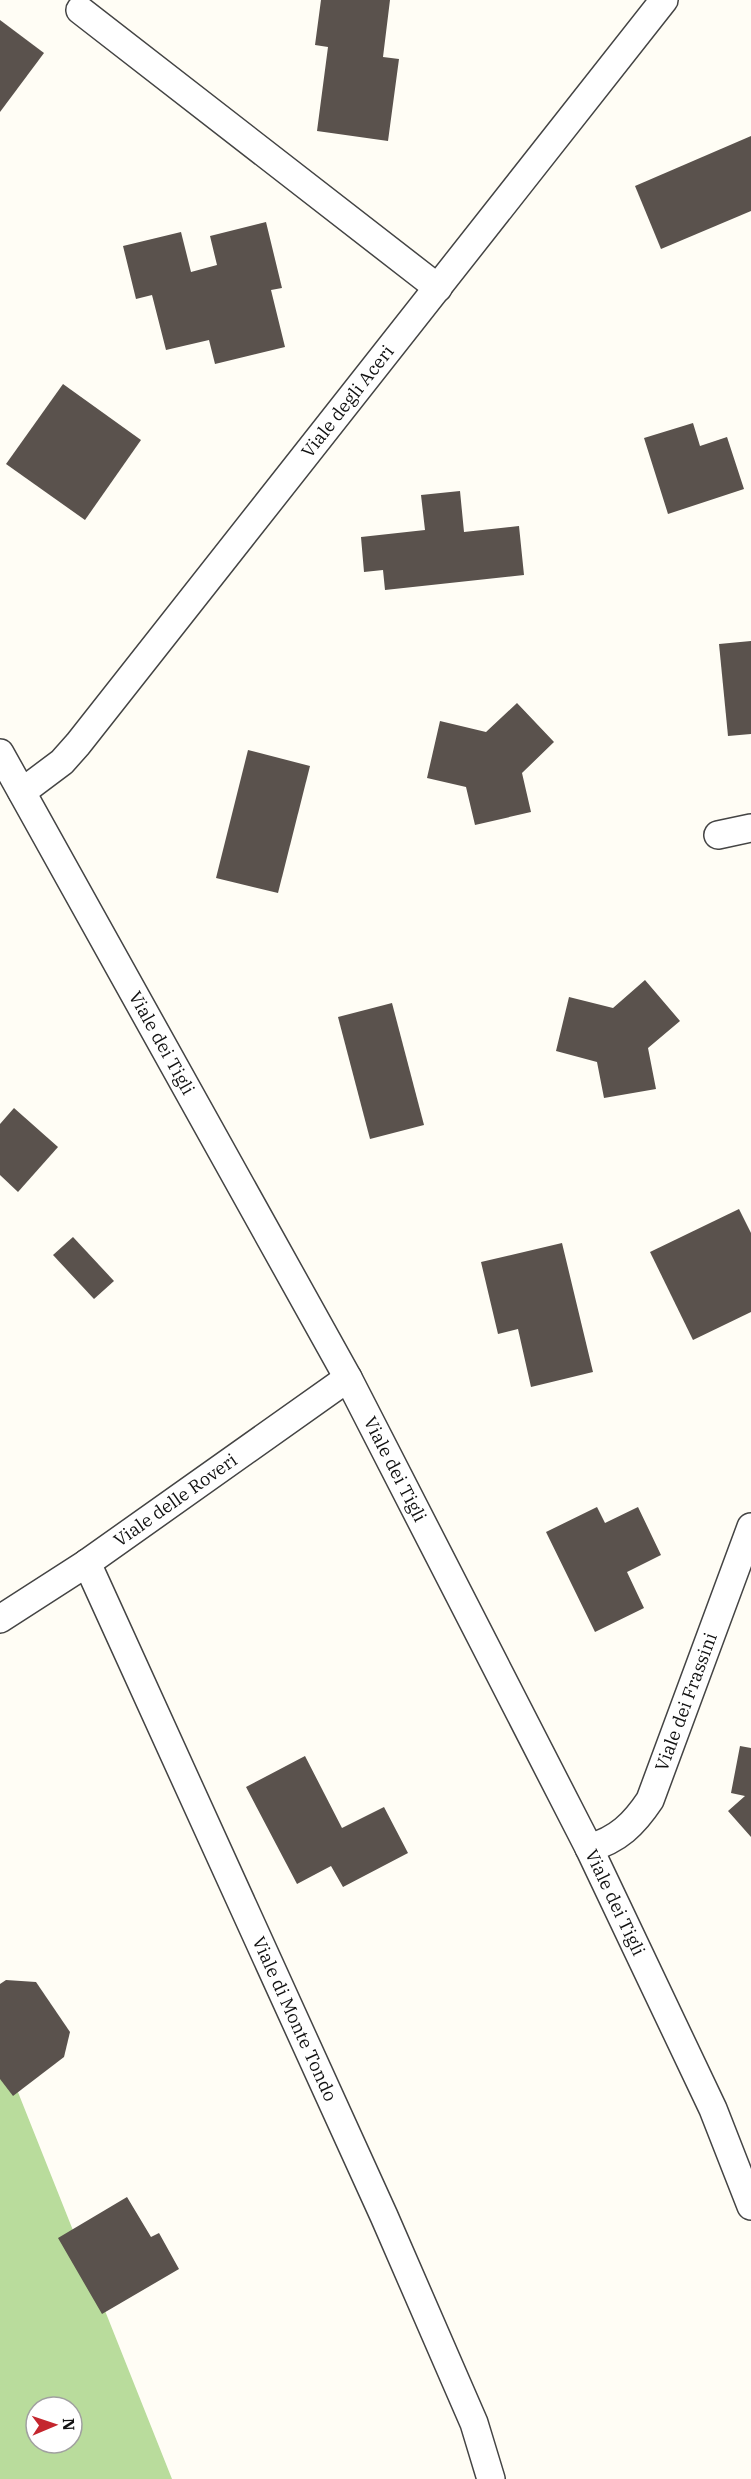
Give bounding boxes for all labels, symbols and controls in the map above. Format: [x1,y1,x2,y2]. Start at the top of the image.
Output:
street label: Viale degli Aceri [296,340,399,462]
street label: Viale dei Tigli [124,987,200,1099]
street label: Viale dei Tigli [359,1413,432,1526]
street label: Viale delle Roveri [109,1448,242,1551]
street label: Viale dei Frassini [650,1629,722,1774]
street label: Viale dei Tigli [580,1845,651,1960]
street label: Viale di Monte Tondo [247,1933,342,2105]
north arrow [24,2395,84,2455]
text: N [59,2418,79,2431]

